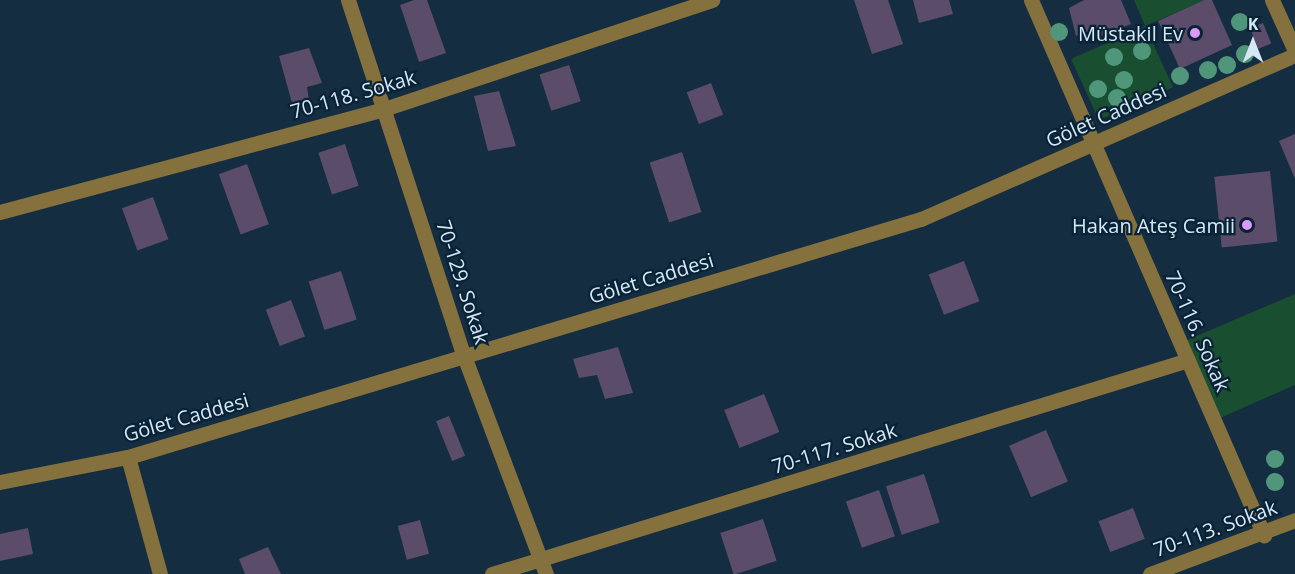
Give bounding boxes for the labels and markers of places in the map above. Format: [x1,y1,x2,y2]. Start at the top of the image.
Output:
place label: Müstakil Ev [1078,21,1183,45]
marker: Müstakil Ev [1188,26,1202,40]
place label: Hakan Ateş Camii [1072,213,1235,237]
marker: Hakan Ateş Camii [1240,218,1254,232]

